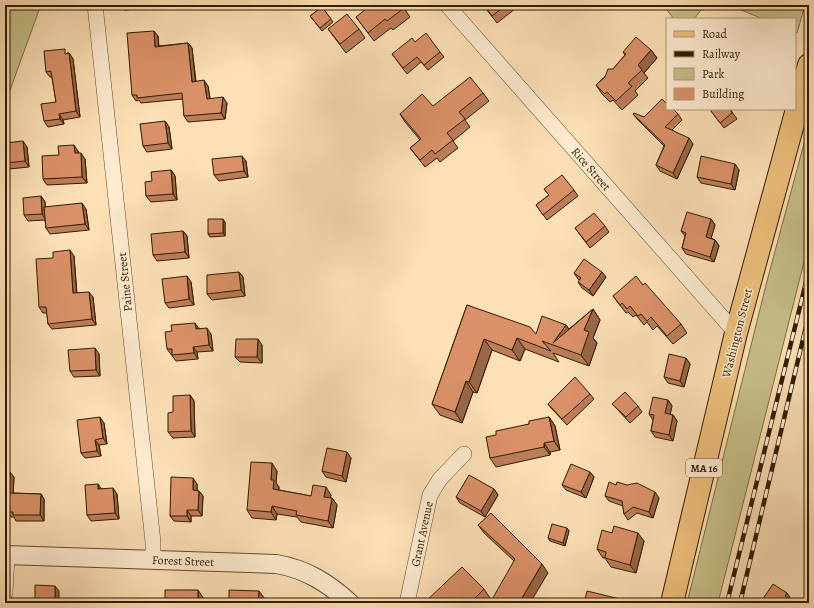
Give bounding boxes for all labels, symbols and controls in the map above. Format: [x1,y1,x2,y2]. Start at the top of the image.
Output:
legend [666,18,796,110]
text: Road [702,26,728,42]
text: Railway [702,46,741,62]
text: Park [702,66,725,82]
text: Building [702,86,744,102]
street label: Rice Street [568,144,614,194]
street label: Paine Street [114,252,136,312]
street label: Washington Street [718,287,756,380]
road number: MA 16 [686,459,722,477]
street label: Grant Avenue [407,500,437,568]
street label: Forest Street [152,552,214,570]

